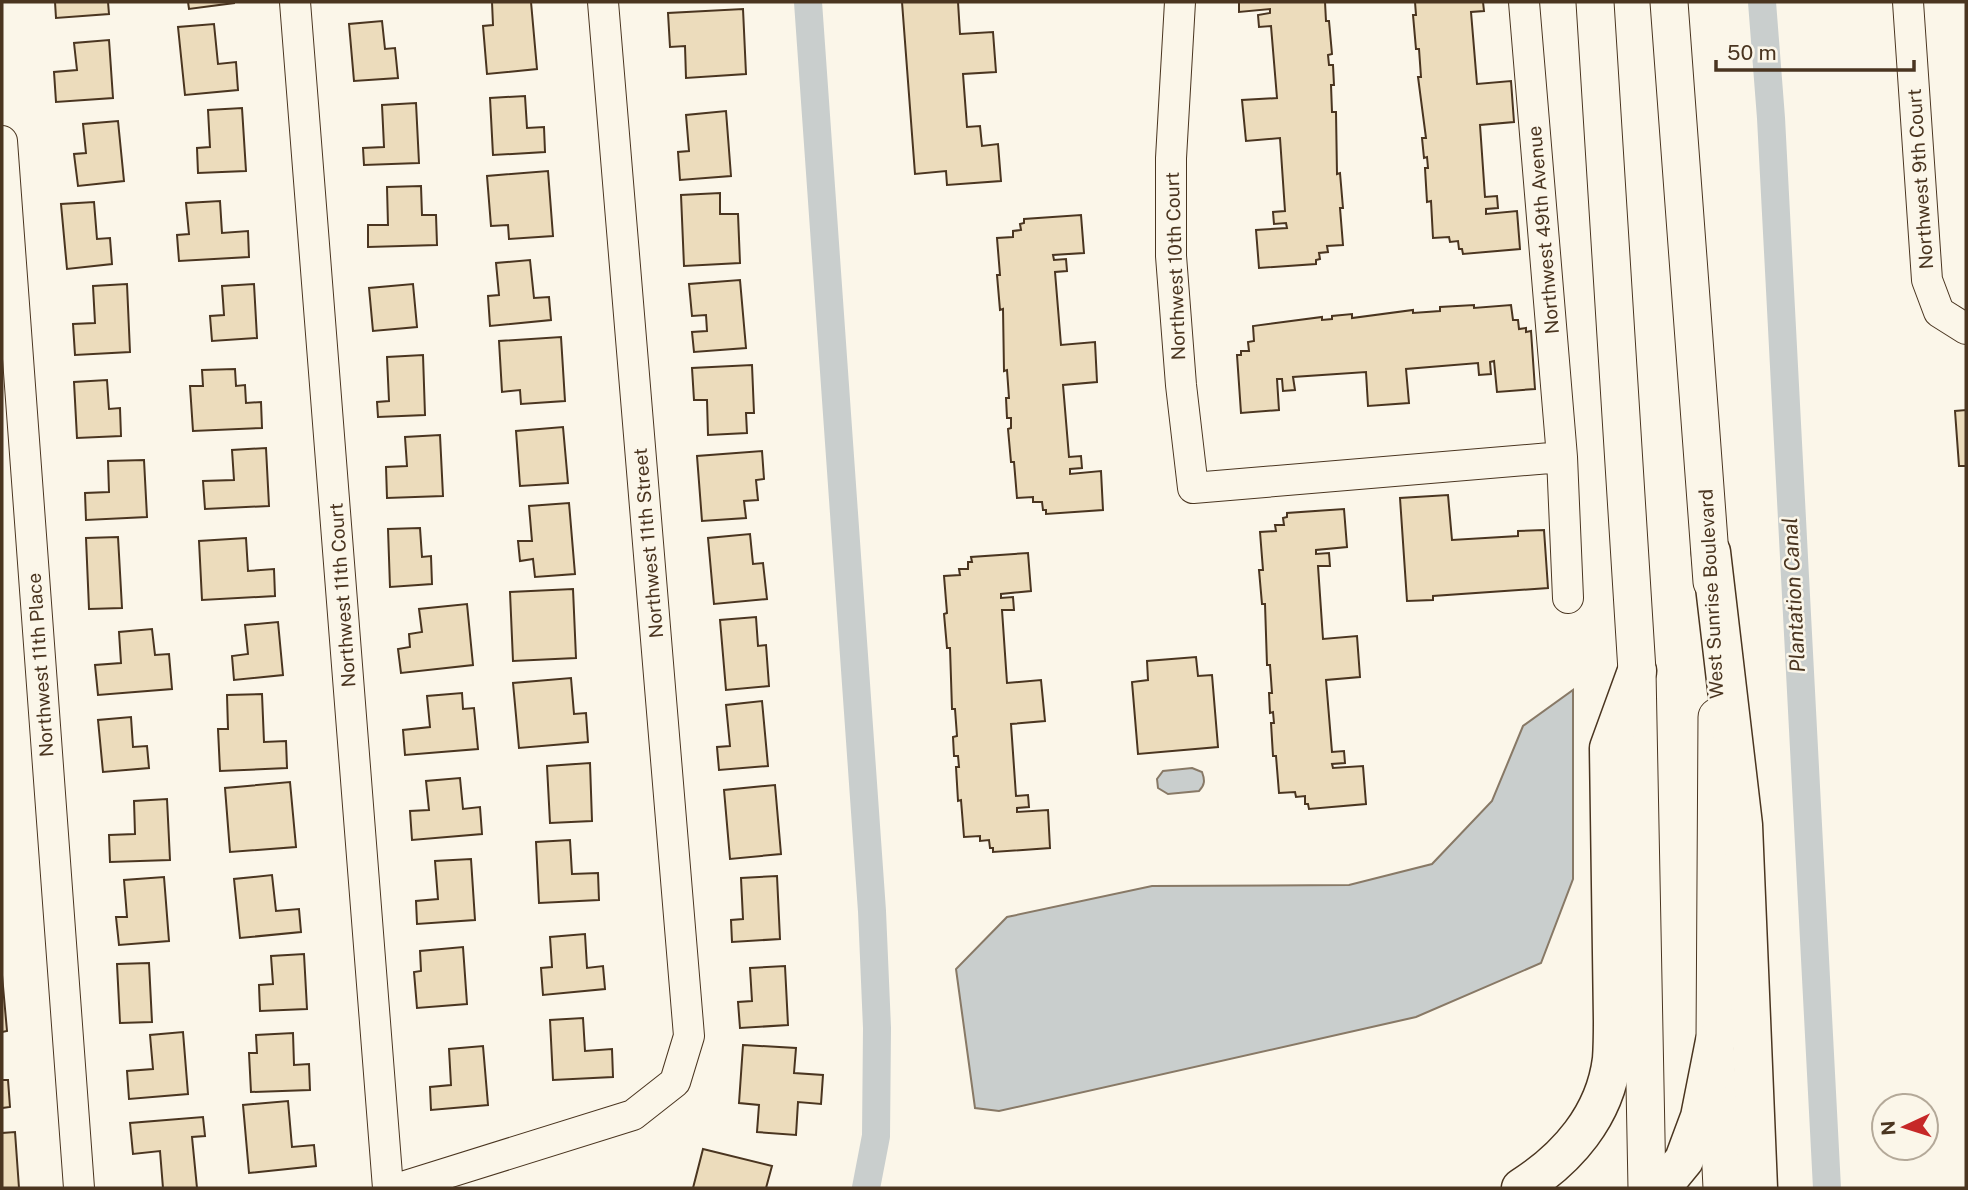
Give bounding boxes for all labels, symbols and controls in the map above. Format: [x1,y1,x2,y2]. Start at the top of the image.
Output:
scale bar [1716,28,1914,72]
text: 50 m [1727,40,1777,65]
street label: Northwest 9th Court [1903,88,1937,270]
street label: Northwest 49th Avenue [1523,125,1563,335]
street label: Northwest 10th Court [1161,171,1189,361]
street label: Northwest 11th Street [629,447,667,639]
street label: West Sunrise Boulevard [1695,488,1727,700]
street label: Northwest 11th Court [325,502,359,688]
water label: Plantation Canal [1777,517,1810,673]
street label: Northwest 11th Place [23,572,57,758]
north arrow [1870,1092,1940,1162]
text: N [1877,1120,1900,1136]

